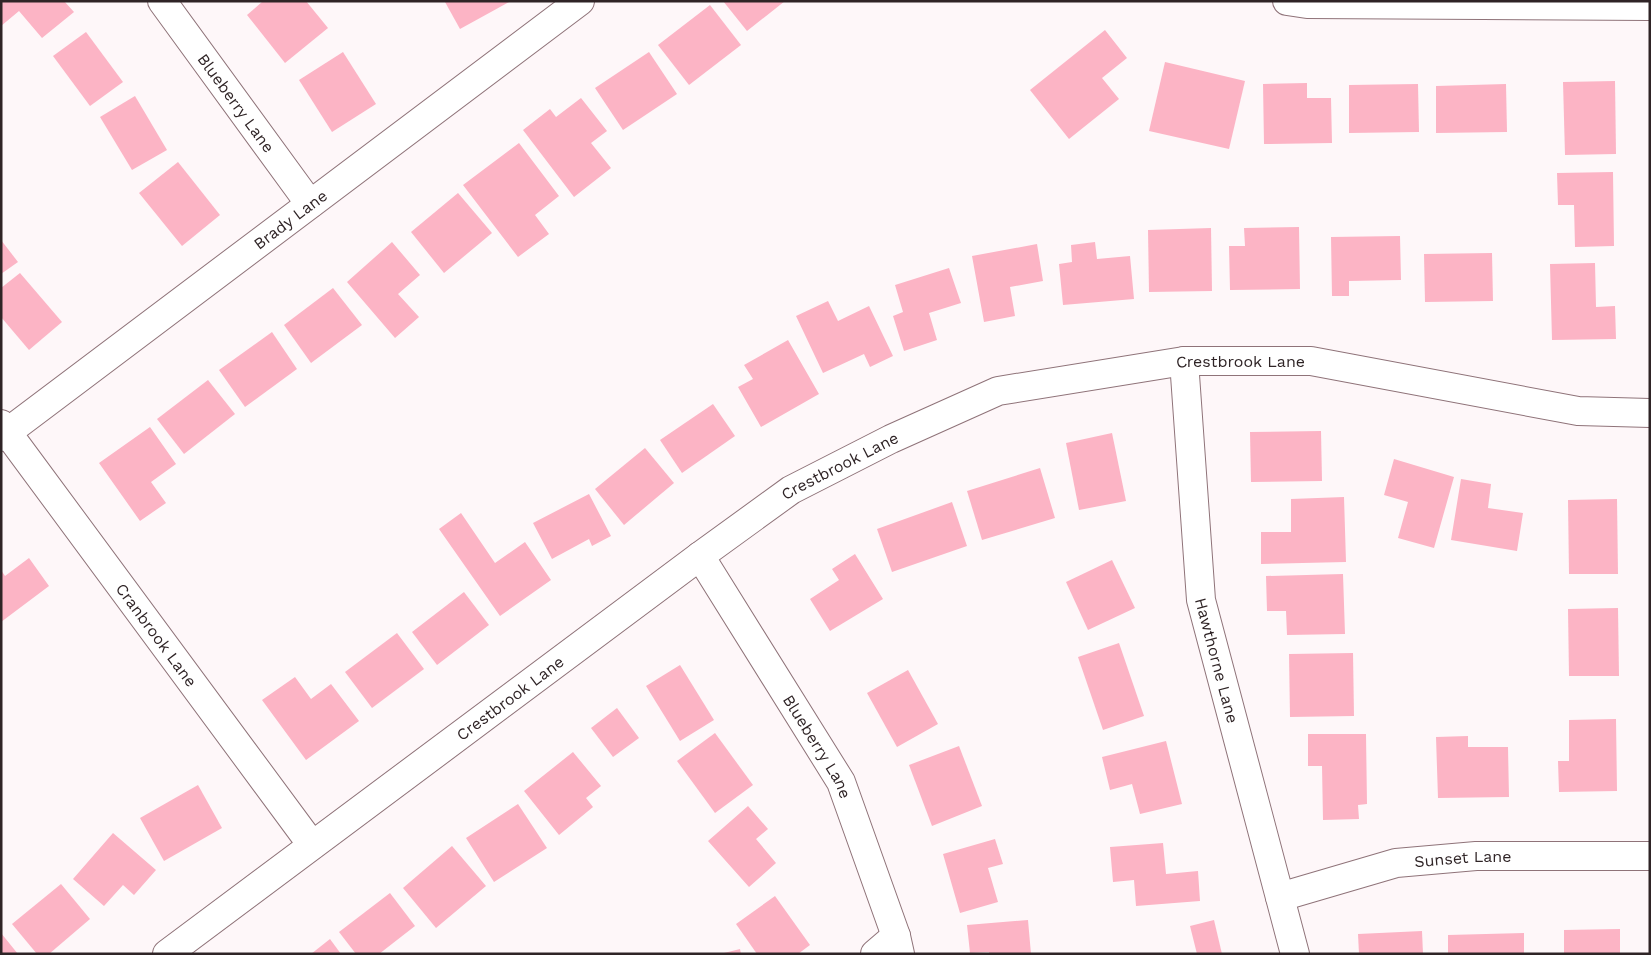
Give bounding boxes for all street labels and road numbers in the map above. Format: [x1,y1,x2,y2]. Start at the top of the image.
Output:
street label: Blueberry Lane [194,50,279,156]
street label: Brady Lane [250,185,331,253]
street label: Crestbrook Lane [1174,351,1305,372]
street label: Crestbrook Lane [777,428,901,504]
street label: Cranbrook Lane [112,579,201,690]
street label: Hawthorne Lane [1191,595,1243,725]
street label: Crestbrook Lane [452,652,567,744]
street label: Blueberry Lane [779,691,856,801]
street label: Sunset Lane [1414,847,1512,871]

